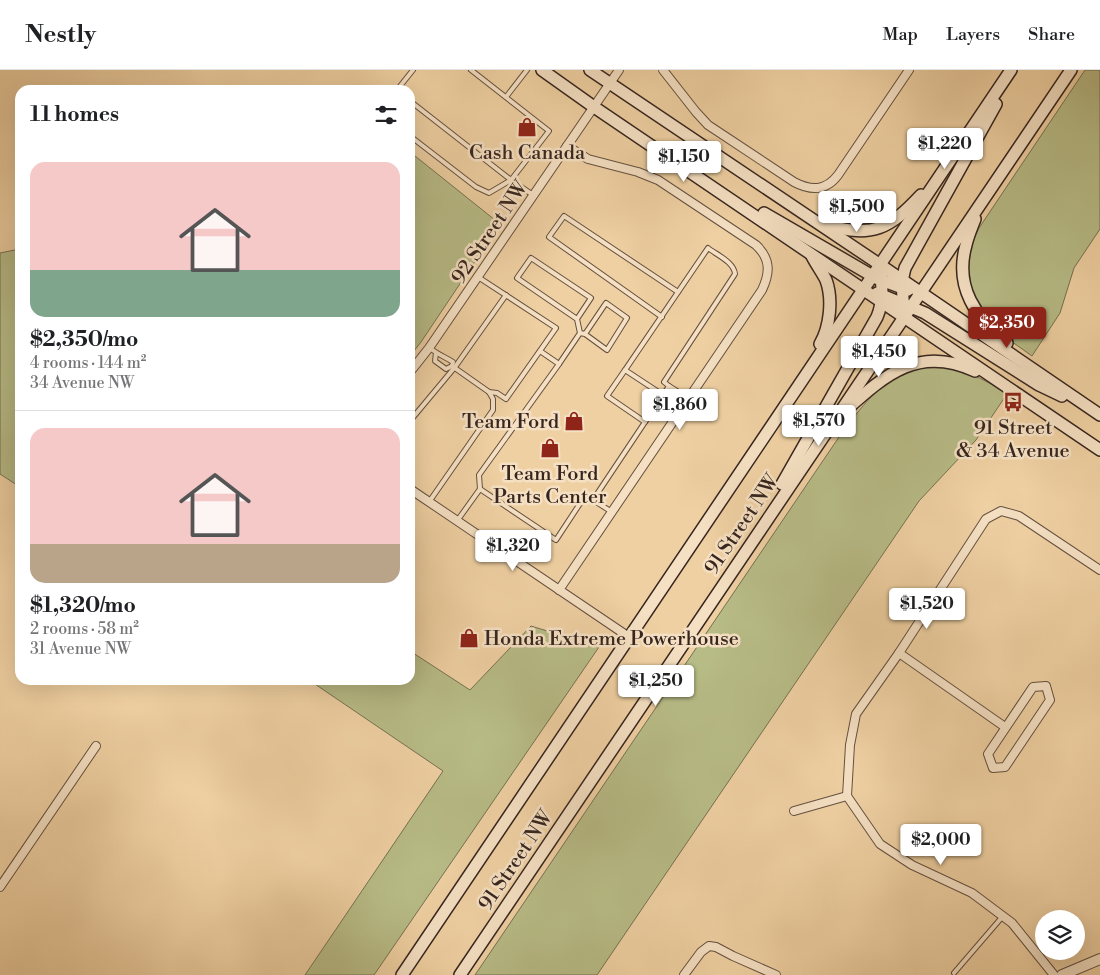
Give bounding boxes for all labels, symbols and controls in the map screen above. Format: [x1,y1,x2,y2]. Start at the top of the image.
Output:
text: Nestly [25,20,96,50]
text: Map [883,23,918,46]
text: Layers [946,23,1000,46]
text: Share [1028,23,1075,46]
icon: filters [372,101,400,129]
text: 11 homes [30,102,119,128]
shop icon: Cash Canada [516,116,538,138]
pin: $1,220 [904,128,986,170]
text: $1,220 [918,134,972,154]
pin: $1,150 [643,140,725,183]
place label: Cash Canada [469,141,586,166]
text: $1,150 [658,147,710,167]
street label: 92 Street NW [447,176,534,289]
pin: $1,500 [816,190,898,233]
icon: home [170,195,260,285]
text: $1,500 [829,197,885,217]
pin: $2,350 [966,306,1048,349]
text: $2,350 [979,313,1035,333]
text: $2,350/mo [30,327,138,353]
pin: $1,450 [838,336,920,378]
text: $1,450 [852,342,906,362]
text: 4 rooms · 144 m² [30,353,146,373]
text: 34 Avenue NW [30,373,134,393]
pin: $1,860 [639,388,721,431]
bus stop icon: 91 Street & 34 Avenue [1002,391,1024,413]
text: $1,860 [653,395,707,415]
pin: $1,570 [778,404,860,447]
place label: Team Ford [462,410,560,435]
shop icon: Team Ford [563,410,585,432]
text: $1,570 [793,411,845,431]
place label: 91 Street & 34 Avenue [956,416,1070,464]
shop icon: Team Ford Parts Center [539,437,561,459]
icon: home [170,460,260,550]
place label: Team Ford Parts Center [493,462,607,510]
street label: 91 Street NW [700,469,785,580]
pin: $1,320 [472,530,554,572]
text: $1,320 [486,536,540,556]
pin: $1,520 [886,588,968,630]
text: $1,320/mo [30,593,136,619]
text: $1,520 [900,594,954,614]
text: 2 rooms · 58 m² [30,619,139,639]
shop icon: Honda Extreme Powerhouse [458,627,480,649]
place label: Honda Extreme Powerhouse [484,627,739,652]
text: 31 Avenue NW [30,639,131,659]
pin: $1,250 [615,664,697,707]
text: $1,250 [629,671,683,691]
street label: 91 Street NW [474,805,559,916]
pin: $2,000 [900,824,982,866]
text: $2,000 [911,830,971,850]
map controls [1035,910,1085,960]
button: layers [1035,910,1085,960]

